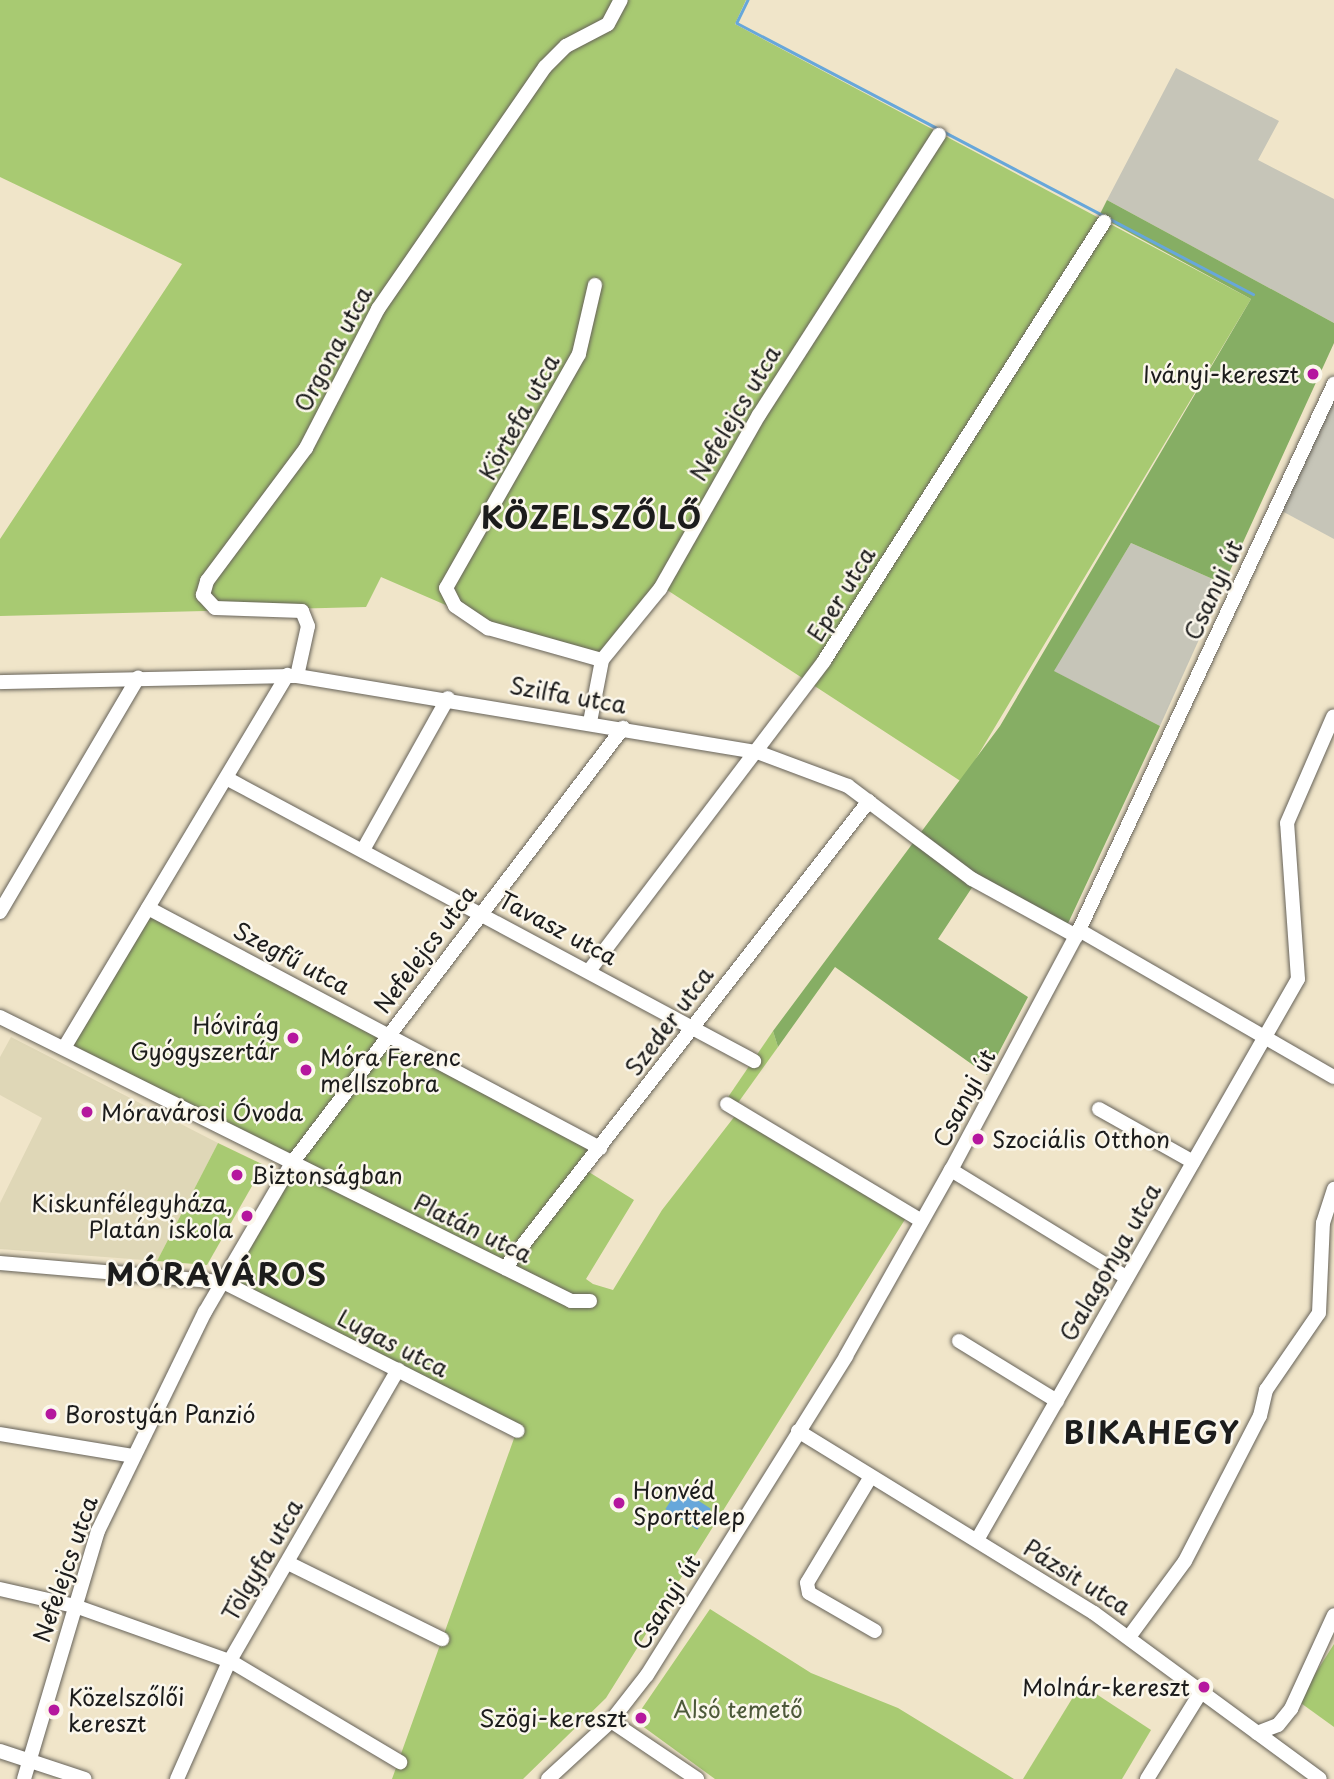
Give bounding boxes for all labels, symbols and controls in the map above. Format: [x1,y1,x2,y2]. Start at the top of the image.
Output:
street label: Orgona utca [289,282,377,416]
street label: Nefelejcs utca [684,340,786,486]
street label: Körtefa utca [473,350,565,484]
place label: Iványi-kereszt [1143,360,1299,388]
marker: Iványi-kereszt [1305,366,1321,382]
district label: KÖZELSZŐLŐ [483,499,701,535]
street label: Csanyi út [1178,536,1248,644]
street label: Eper utca [801,541,881,647]
street label: Szilfa utca [507,671,629,719]
street label: Nefelejcs utca [368,880,482,1018]
street label: Tavasz utca [494,885,622,971]
street label: Szegfű utca [228,915,356,1001]
street label: Szeder utca [619,961,719,1081]
place label: Hóvirág Gyógyszertár [130,1011,279,1065]
marker: Hóvirág Gyógyszertár [285,1030,301,1046]
place label: Móra Ferenc mellszobra [320,1043,460,1097]
street label: Csanyi út [927,1045,1001,1151]
marker: Móra Ferenc mellszobra [298,1062,314,1078]
place label: Móravárosi Óvoda [101,1098,303,1126]
marker: Móravárosi Óvoda [79,1104,95,1120]
place label: Szociális Otthon [992,1125,1170,1153]
marker: Szociális Otthon [970,1131,986,1147]
place label: Biztonságban [251,1161,403,1189]
marker: Biztonságban [229,1167,245,1183]
street label: Galagonya utca [1054,1178,1166,1346]
street label: Platán utca [409,1187,537,1269]
place label: Kiskunfélegyháza, Platán iskola [31,1189,233,1243]
marker: Kiskunfélegyháza, Platán iskola [239,1208,255,1224]
district label: MÓRAVÁROS [110,1256,324,1292]
street label: Lugas utca [333,1303,453,1383]
place label: Borostyán Panzió [65,1400,256,1428]
marker: Borostyán Panzió [43,1406,59,1422]
district label: BIKAHEGY [1063,1414,1241,1450]
place label: Honvéd Sporttelep [633,1476,745,1530]
street label: Nefelejcs utca [27,1492,103,1646]
street label: Tölgyfa utca [216,1494,308,1626]
marker: Honvéd Sporttelep [611,1495,627,1511]
street label: Pázsit utca [1018,1533,1136,1621]
street label: Csanyi út [626,1550,706,1654]
place label: Molnár-kereszt [1022,1673,1190,1701]
marker: Molnár-kereszt [1196,1679,1212,1695]
place label: Közelszőlői kereszt [68,1683,185,1737]
park label: Alsó temető [672,1695,804,1723]
marker: Közelszőlői kereszt [46,1702,62,1718]
place label: Szögi-kereszt [479,1704,627,1732]
marker: Szögi-kereszt [633,1710,649,1726]

